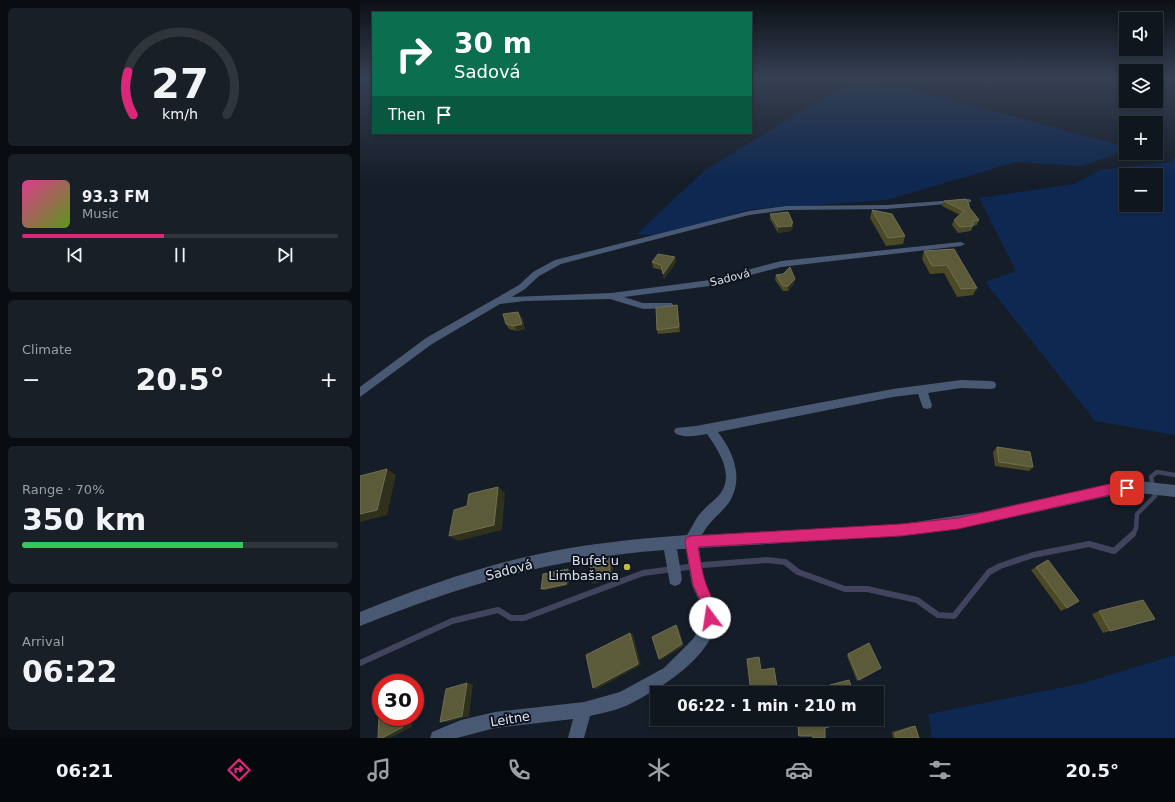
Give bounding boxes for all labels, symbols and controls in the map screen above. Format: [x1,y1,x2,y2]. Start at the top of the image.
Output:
map controls [1119,12,1163,212]
button: sound [1119,12,1163,56]
text: 30 m [454,27,532,60]
icon: right [388,28,440,80]
text: 27 [151,59,209,108]
text: Sadová [454,61,521,82]
button: layers [1119,64,1163,108]
icon: arrive [433,104,455,126]
text: km/h [162,106,198,122]
text: Then [388,106,425,124]
button: + [1119,116,1163,160]
button: − [1119,168,1163,212]
text: 93.3 FM [82,188,149,206]
text: Music [82,206,119,221]
icon: previous [64,244,86,266]
icon: pause [169,244,191,266]
icon: next [274,244,296,266]
street label: Sadová [709,267,751,289]
text: Climate [22,342,72,357]
text: 20.5° [135,362,225,397]
text: − [22,367,40,392]
text: + [320,367,338,392]
pin [1110,471,1144,505]
icon: arrive [1116,477,1138,499]
text: Range · 70% [22,482,105,497]
text: 350 km [22,502,146,537]
place label: Bufet u Limbašana [548,553,619,583]
street label: Sadová [484,557,534,583]
marker: Bufet u Limbašana [622,562,632,572]
position arrow [689,597,731,639]
text: Arrival [22,634,64,649]
text: 06:22 [22,654,118,689]
speed limit sign: 30 [372,674,424,726]
text: 06:22 · 1 min · 210 m [677,697,857,715]
street label: Leitne [489,708,531,730]
icon: directions [225,756,253,784]
icon: music [365,756,393,784]
icon: phone [505,756,533,784]
icon: climate [645,756,673,784]
icon: car [785,756,813,784]
icon: filters [926,756,954,784]
text: 06:21 [56,760,113,781]
text: 20.5° [1066,760,1119,781]

